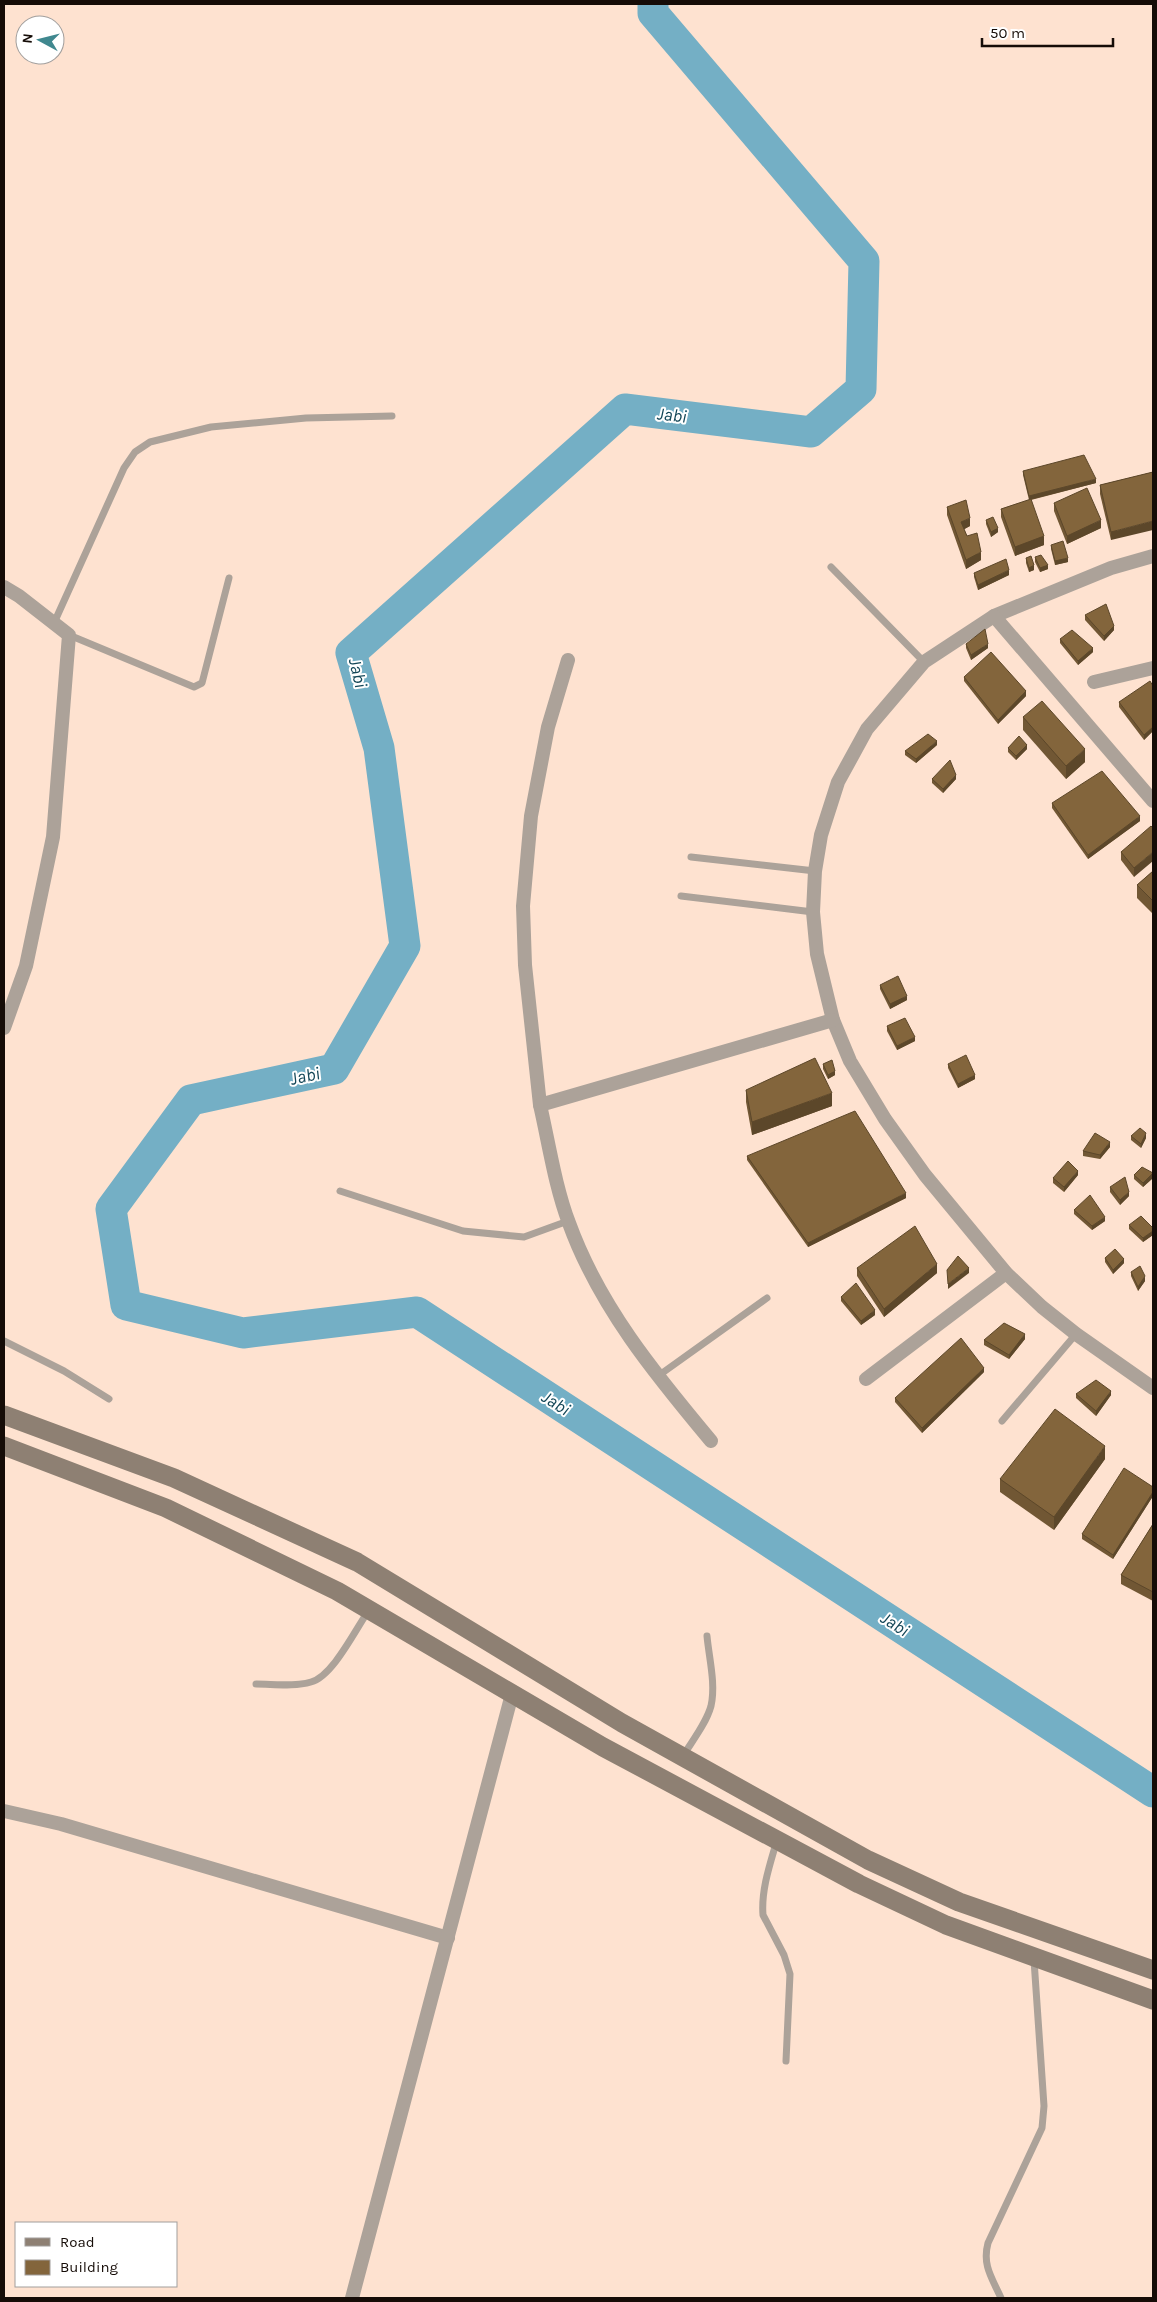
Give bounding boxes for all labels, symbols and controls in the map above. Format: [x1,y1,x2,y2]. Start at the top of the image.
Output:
north arrow [15,15,65,65]
scale bar [982,15,1113,47]
text: 50 m [990,24,1025,42]
text: N [19,32,37,44]
water label: Jabi [656,402,688,428]
water label: Jabi [344,656,372,690]
water label: Jabi [288,1062,322,1090]
water label: Jabi [537,1386,575,1420]
water label: Jabi [876,1607,914,1641]
legend [15,2222,178,2287]
text: Road [60,2233,95,2251]
text: Building [60,2258,118,2276]

